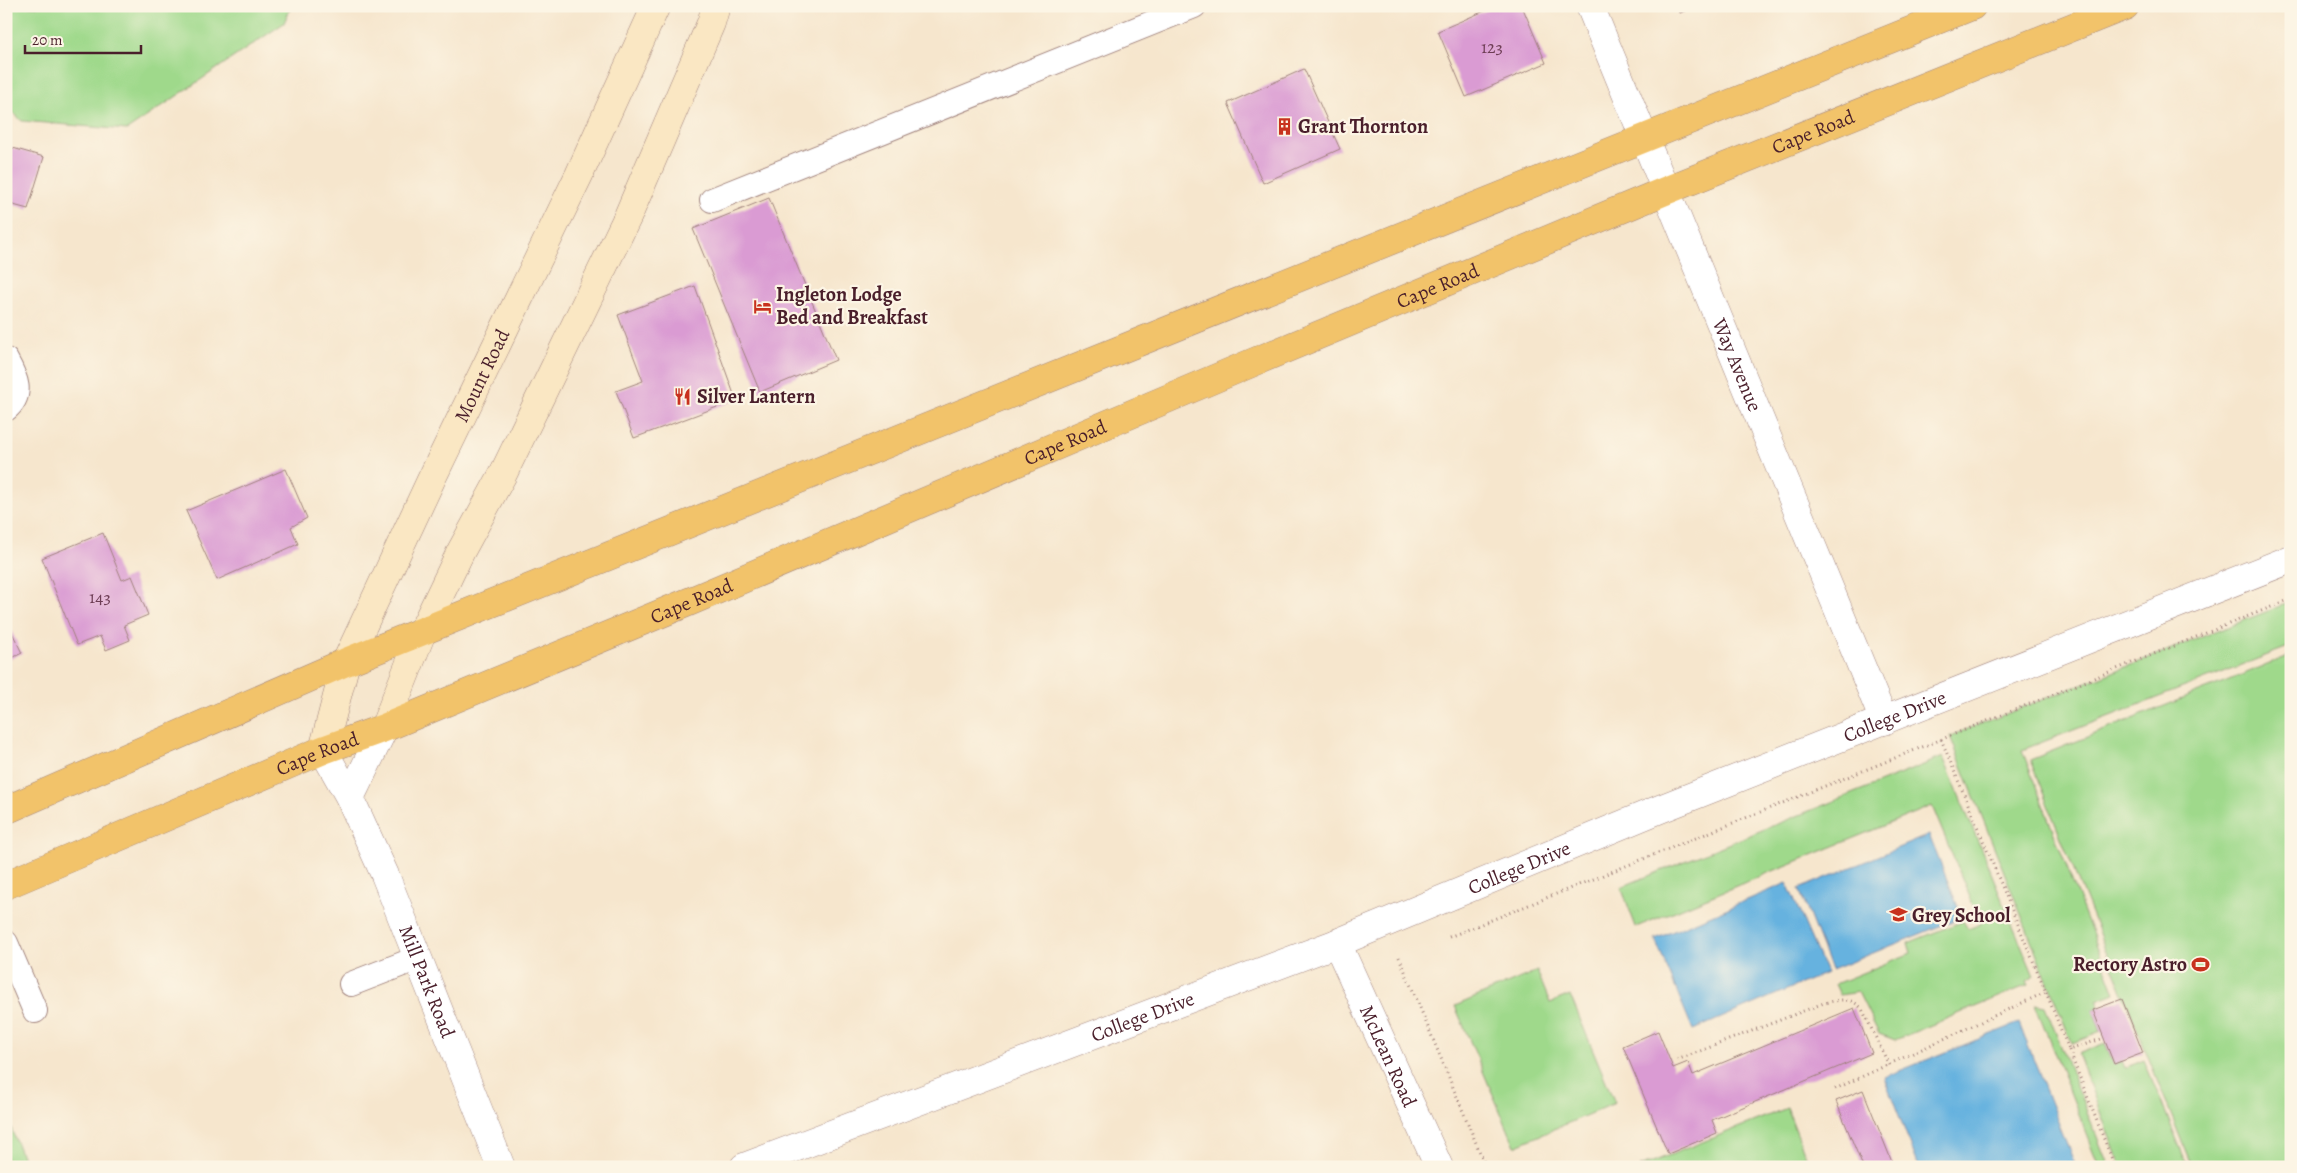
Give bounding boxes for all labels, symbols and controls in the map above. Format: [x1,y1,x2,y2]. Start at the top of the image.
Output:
scale bar [25,22,141,54]
text: 20 m [32,30,63,50]
house number: 123 [1481,35,1503,59]
street label: Cape Road [1768,103,1859,161]
place label: Grant Thornton [1298,113,1428,140]
building icon: Grant Thornton [1274,116,1294,136]
street label: Cape Road [1392,257,1483,315]
place label: Ingleton Lodge Bed and Breakfast [776,281,928,331]
hotel icon: Ingleton Lodge Bed and Breakfast [752,296,772,316]
street label: Way Avenue [1705,313,1768,416]
street label: Mount Road [448,324,516,427]
place label: Silver Lantern [697,383,816,410]
restaurant icon: Silver Lantern [673,386,693,406]
street label: Cape Road [1020,413,1111,472]
street label: Cape Road [646,572,737,630]
house number: 143 [89,585,111,609]
street label: College Drive [1839,684,1950,749]
street label: Cape Road [272,725,363,782]
street label: College Drive [1464,835,1575,901]
place label: Grey School [1912,902,2011,929]
school or university icon: Grey School [1888,905,1908,925]
street label: Mill Park Road [392,921,461,1042]
place label: Rectory Astro [2073,951,2187,978]
sports icon: Rectory Astro [2191,954,2211,974]
street label: College Drive [1087,985,1198,1049]
street label: McLean Road [1353,1001,1423,1112]

